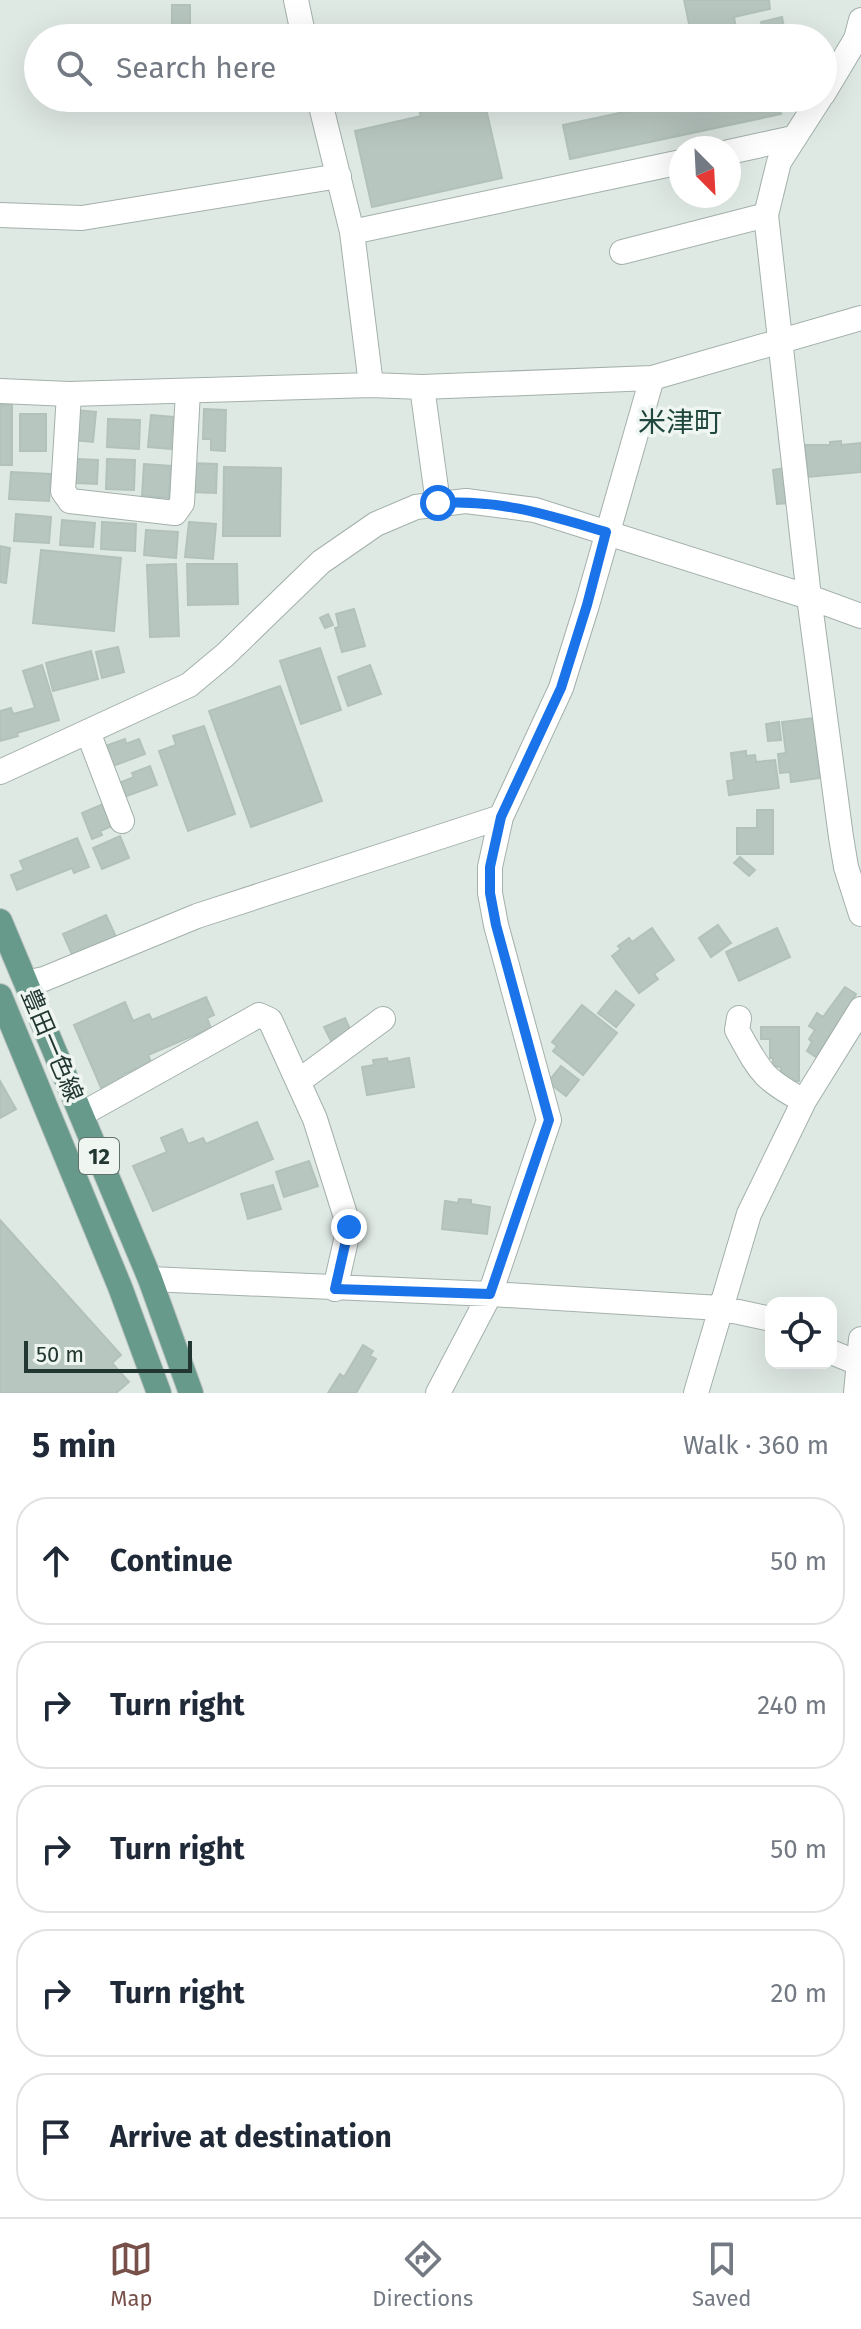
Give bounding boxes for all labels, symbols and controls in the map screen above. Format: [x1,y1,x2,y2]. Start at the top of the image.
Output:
search box [24,24,837,112]
icon: search [52,46,96,90]
text: Search here [116,50,276,86]
north arrow [669,136,741,208]
district label: 米津町 [638,406,722,439]
route start [420,485,456,521]
street label: 豊田一色線 [16,984,88,1106]
road number: 12 [79,1138,119,1174]
route end [331,1209,367,1245]
map controls [765,1297,837,1369]
button: locate [765,1297,837,1369]
scale bar [24,1337,192,1373]
text: 50 m [36,1341,84,1368]
text: 5 min [32,1425,116,1466]
text: Walk · 360 m [683,1430,829,1461]
icon: ahead [34,1539,78,1583]
text: Continue [110,1543,233,1579]
text: 50 m [770,1546,827,1577]
icon: right [34,1683,78,1727]
text: Turn right [110,1687,245,1723]
text: 240 m [757,1690,827,1721]
icon: right [34,1827,78,1871]
text: Turn right [110,1831,245,1867]
text: 50 m [770,1834,827,1865]
icon: right [34,1971,78,2015]
text: Turn right [110,1975,245,2011]
text: 20 m [770,1978,827,2009]
icon: arrive [34,2115,78,2159]
text: Arrive at destination [110,2119,392,2155]
tab: Map [109,2237,153,2312]
tab: Directions [372,2237,473,2312]
tab: Saved [692,2237,752,2312]

